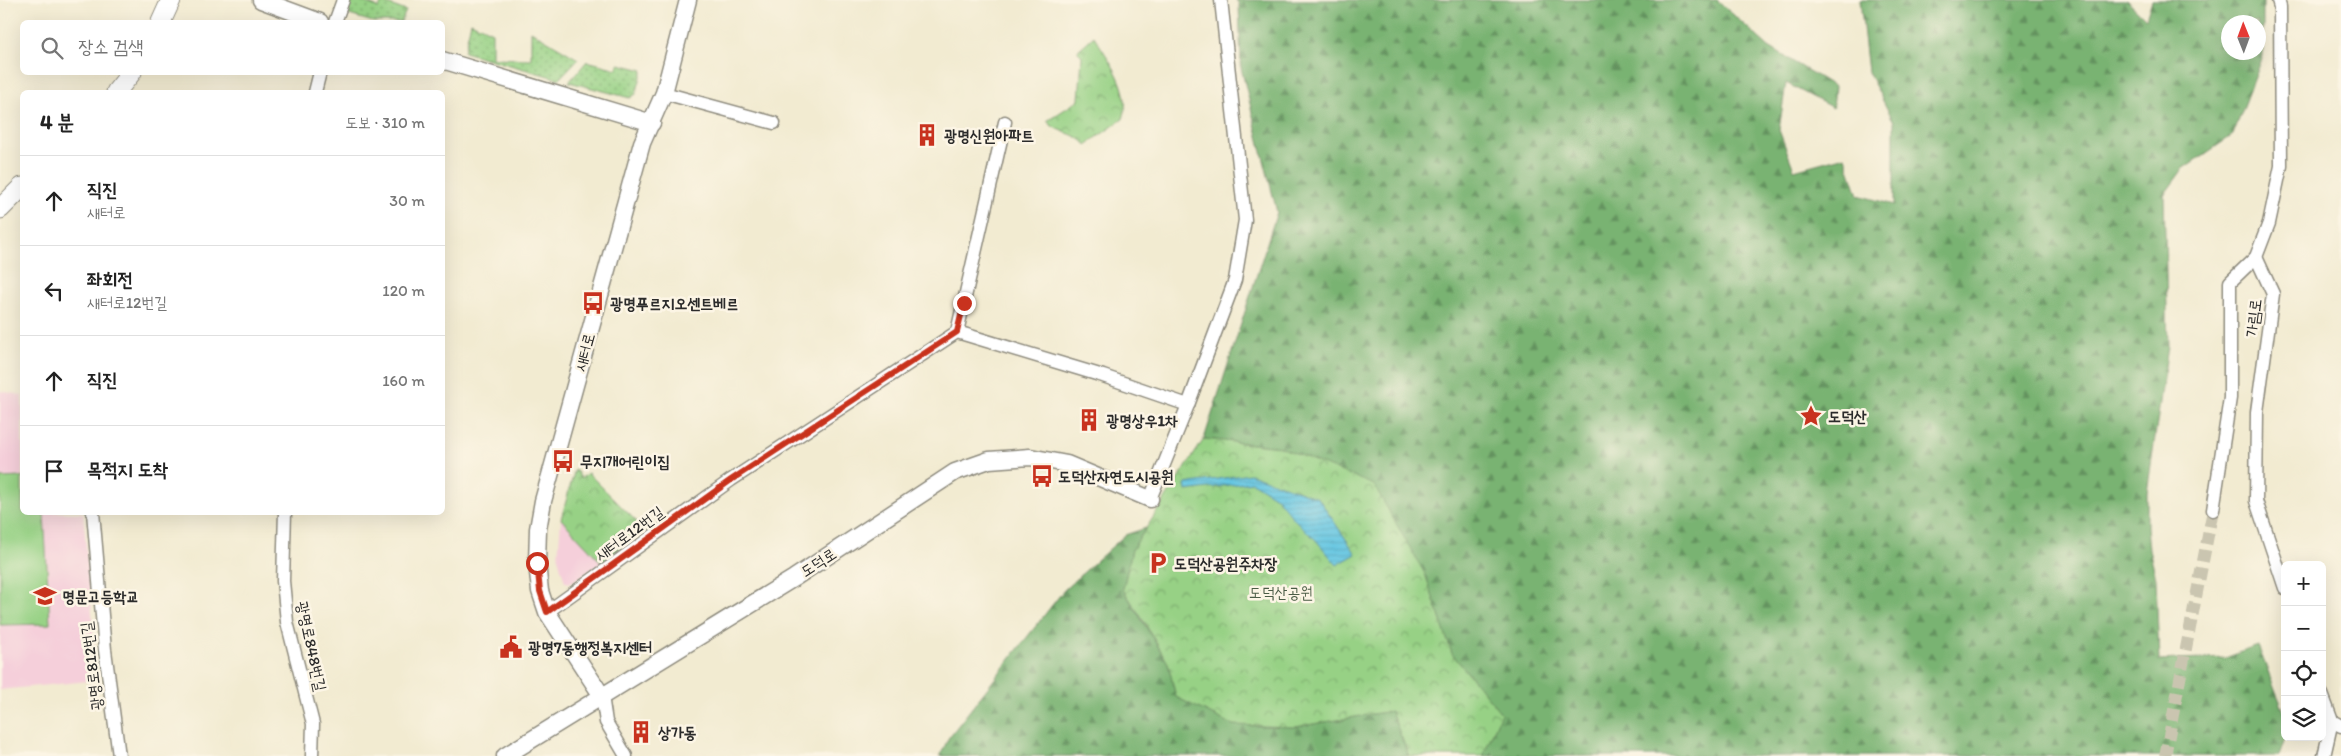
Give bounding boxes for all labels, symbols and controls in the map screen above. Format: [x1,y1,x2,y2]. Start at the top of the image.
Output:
north arrow [2221,15,2266,60]
search box [20,20,445,75]
icon: search [38,34,66,62]
text: 장소 검색 [78,35,143,58]
text: 4 분 [40,109,74,134]
text: 도보 · 310 m [345,113,425,132]
building icon: 광명신원아파트 [914,122,940,148]
place label: 광명신원아파트 [944,126,1034,145]
text: 직진 [87,178,118,201]
icon: ahead [40,187,68,215]
text: 30 m [389,191,425,210]
text: 새터로 [87,203,126,222]
text: 좌회전 [87,268,133,291]
icon: left [40,277,68,305]
text: 120 m [382,281,425,300]
bus stop icon: 광명푸르지오센트베르 [580,290,606,316]
route end [953,292,976,315]
text: 새터로12번길 [87,293,167,312]
place label: 광명푸르지오센트베르 [610,294,739,313]
street label: 가림로 [2242,298,2265,338]
street label: 새터로 [570,331,599,373]
icon: ahead [40,367,68,395]
text: 직진 [87,368,118,391]
text: 160 m [382,371,425,390]
place icon: 도덕산 [1798,403,1824,429]
building icon: 광명상우1차 [1076,407,1102,433]
place label: 도덕산 [1828,407,1867,426]
place label: 광명상우1차 [1106,411,1178,430]
bus stop icon: 무지개어린이집 [550,448,576,474]
place label: 무지개어린이집 [580,452,670,471]
icon: arrive [40,457,68,485]
text: 목적지 도착 [87,458,168,481]
bus stop icon: 도덕산자연도시공원 [1029,463,1055,489]
place label: 도덕산자연도시공원 [1058,467,1174,486]
street label: 새터로12번길 [591,502,667,565]
street label: 도덕로 [797,544,840,581]
parking icon: 도덕산공원주차장 [1145,550,1171,576]
route start [526,552,549,575]
place label: 도덕산공원주차장 [1174,554,1277,573]
map controls [2281,561,2326,741]
button: + [2281,561,2326,606]
school or university icon: 명문고등학교 [32,583,58,609]
park label: 도덕산공원 [1249,583,1313,602]
place label: 명문고등학교 [62,587,139,606]
street label: 광명로848번길 [293,599,330,693]
button: − [2281,606,2326,651]
street label: 광명로812번길 [77,620,106,711]
public building icon: 광명7동행정복지센터 [498,634,524,660]
place label: 광명7동행정복지센터 [528,638,652,657]
button: locate [2281,651,2326,696]
button: layers [2281,696,2326,741]
building icon: 상가동 [628,719,654,745]
place label: 상가동 [658,723,697,742]

